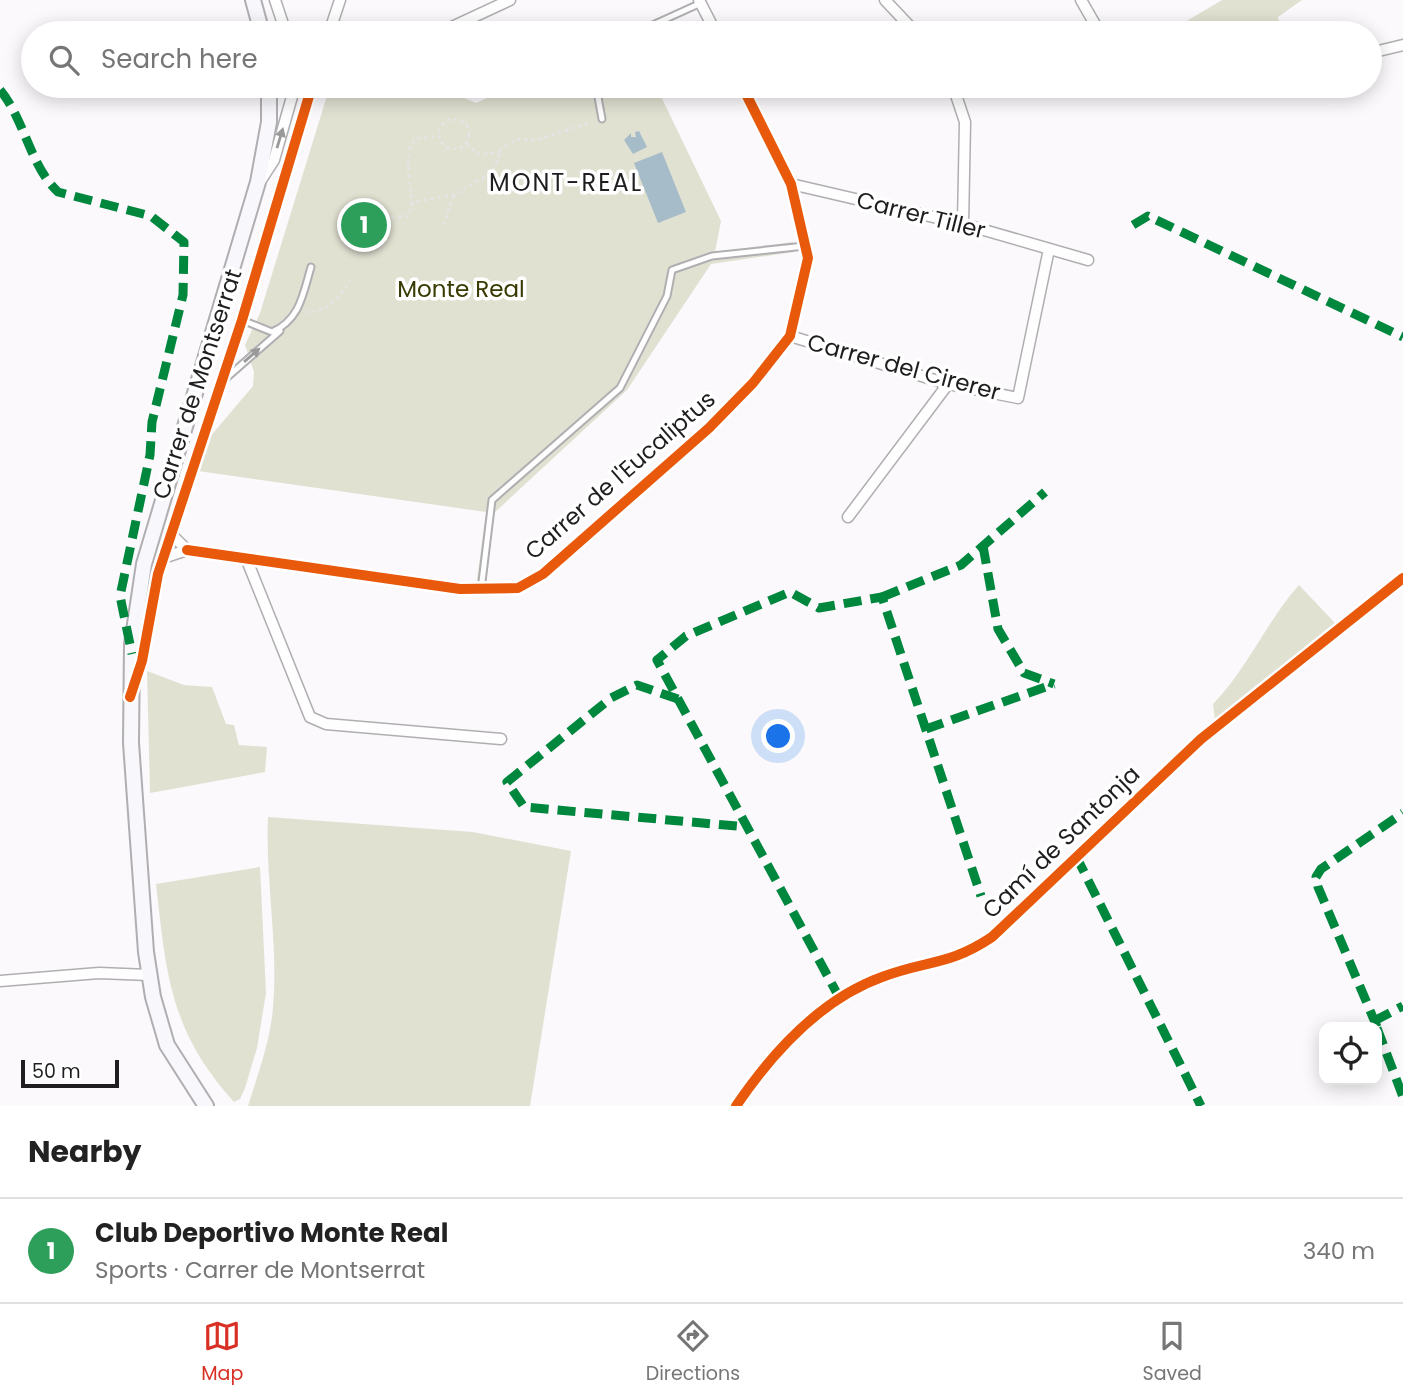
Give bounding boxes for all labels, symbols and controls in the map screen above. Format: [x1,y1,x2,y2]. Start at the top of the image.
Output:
search box [21,21,1382,98]
icon: search [45,41,83,79]
text: Search here [101,41,258,77]
one-way arrow [276,127,286,148]
district label: MONT-REAL [489,166,643,199]
street label: Carrer Tiller [853,184,989,246]
pin: 1 [341,199,387,251]
street label: Carrer de Montserrat [145,265,249,503]
park label: Monte Real [397,273,525,305]
street label: Carrer del Cirerer [804,326,1004,408]
one-way arrow [243,347,261,363]
street label: Carrer de l'Eucaliptus [518,383,722,567]
your location [761,719,795,753]
street label: Camí de Santonja [975,758,1147,926]
map controls [1319,1022,1382,1085]
button: locate [1319,1022,1382,1085]
scale bar [21,1057,119,1089]
text: 50 m [32,1058,81,1085]
text: Nearby [28,1130,142,1173]
text: Club Deportivo Monte Real [95,1215,448,1251]
text: 1 [47,1235,55,1267]
text: 340 m [1303,1235,1375,1267]
text: Sports · Carrer de Montserrat [95,1254,425,1286]
tab: Map [201,1317,243,1388]
tab: Directions [646,1317,740,1388]
tab: Saved [1143,1317,1202,1388]

